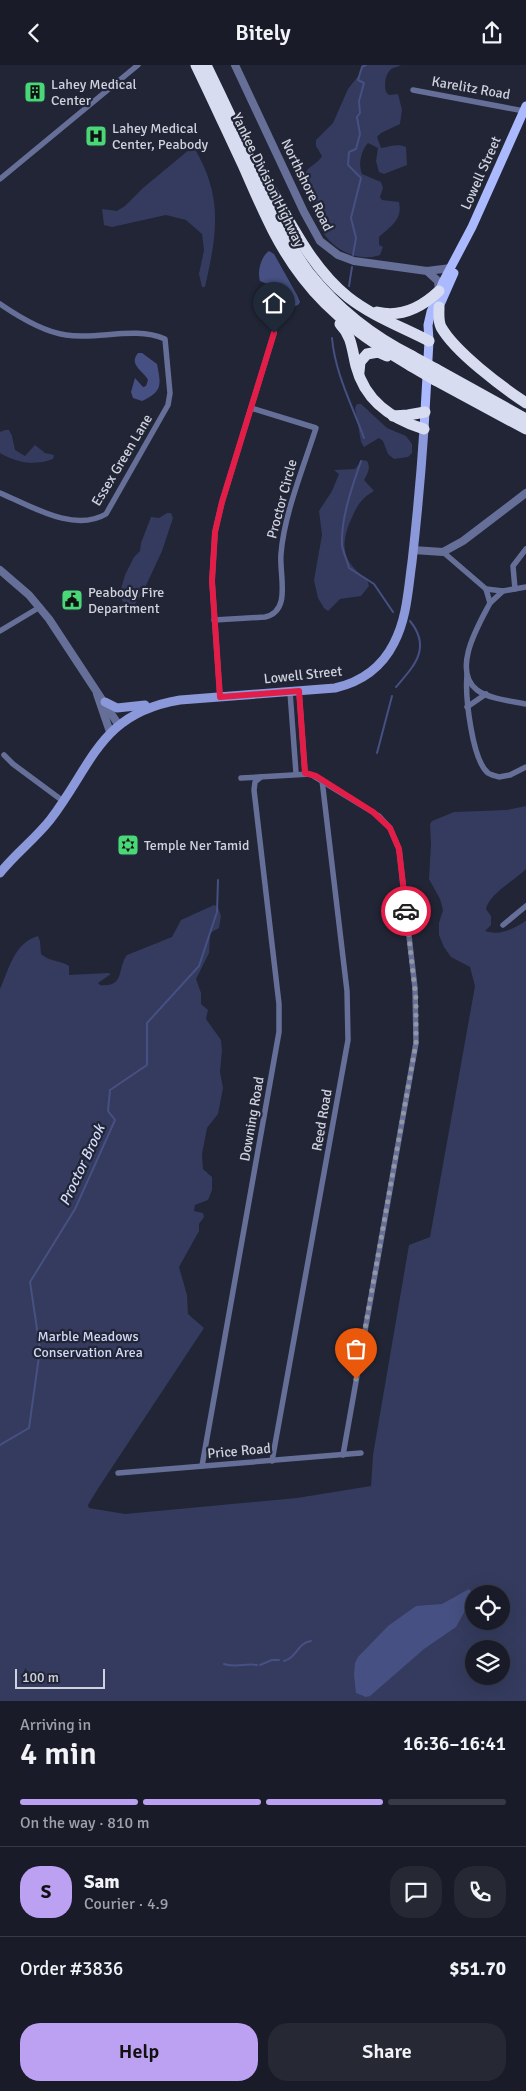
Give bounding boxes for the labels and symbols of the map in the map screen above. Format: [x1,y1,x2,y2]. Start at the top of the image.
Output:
street label: Karelitz Road [430,73,512,103]
place label: Lahey Medical Center [51,76,137,109]
building icon: Lahey Medical Center [23,80,47,104]
street label: Yankee Division Highway [228,110,308,250]
place label: Lahey Medical Center, Peabody [112,120,209,153]
hospital icon: Lahey Medical Center, Peabody [84,124,108,148]
street label: Lowell Street [457,134,505,212]
street label: Northshore Road [277,136,337,234]
pin [253,282,295,333]
street label: Essex Green Lane [88,411,156,509]
street label: Proctor Circle [263,457,301,541]
place label: Peabody Fire Department [88,584,164,617]
public building icon: Peabody Fire Department [60,588,84,612]
street label: Lowell Street [263,662,343,688]
synagogue icon: Temple Ner Tamid [116,833,140,857]
place label: Temple Ner Tamid [144,837,249,854]
courier [381,886,431,936]
street label: Downing Road [236,1075,268,1163]
street label: Reed Road [308,1088,336,1152]
water label: Proctor Brook [55,1120,109,1208]
park label: Marble Meadows Conservation Area [33,1328,143,1361]
pin [335,1328,377,1379]
street label: Price Road [207,1440,271,1462]
scale bar [15,1666,105,1689]

